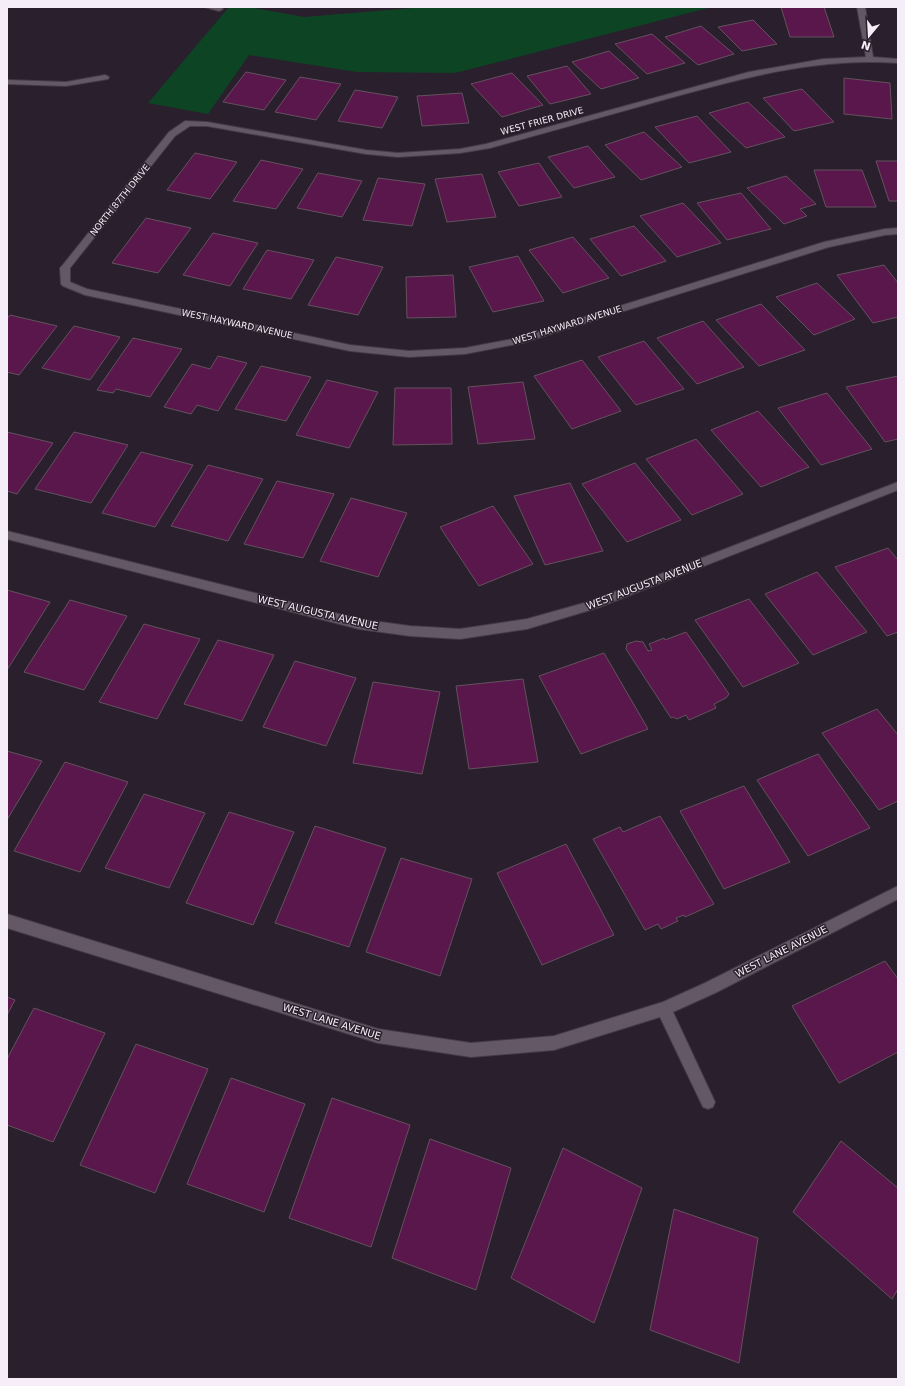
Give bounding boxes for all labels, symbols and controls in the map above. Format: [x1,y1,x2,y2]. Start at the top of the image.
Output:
north arrow [849,16,889,56]
text: N [860,37,872,53]
street label: WEST FRIER DRIVE [500,105,585,137]
street label: NORTH 87TH DRIVE [88,162,152,238]
street label: WEST HAYWARD AVENUE [511,304,623,346]
street label: WEST HAYWARD AVENUE [180,307,294,341]
street label: WEST AUGUSTA AVENUE [585,557,704,612]
street label: WEST AUGUSTA AVENUE [257,593,379,632]
street label: WEST LANE AVENUE [733,923,829,979]
street label: WEST LANE AVENUE [281,1001,382,1042]

